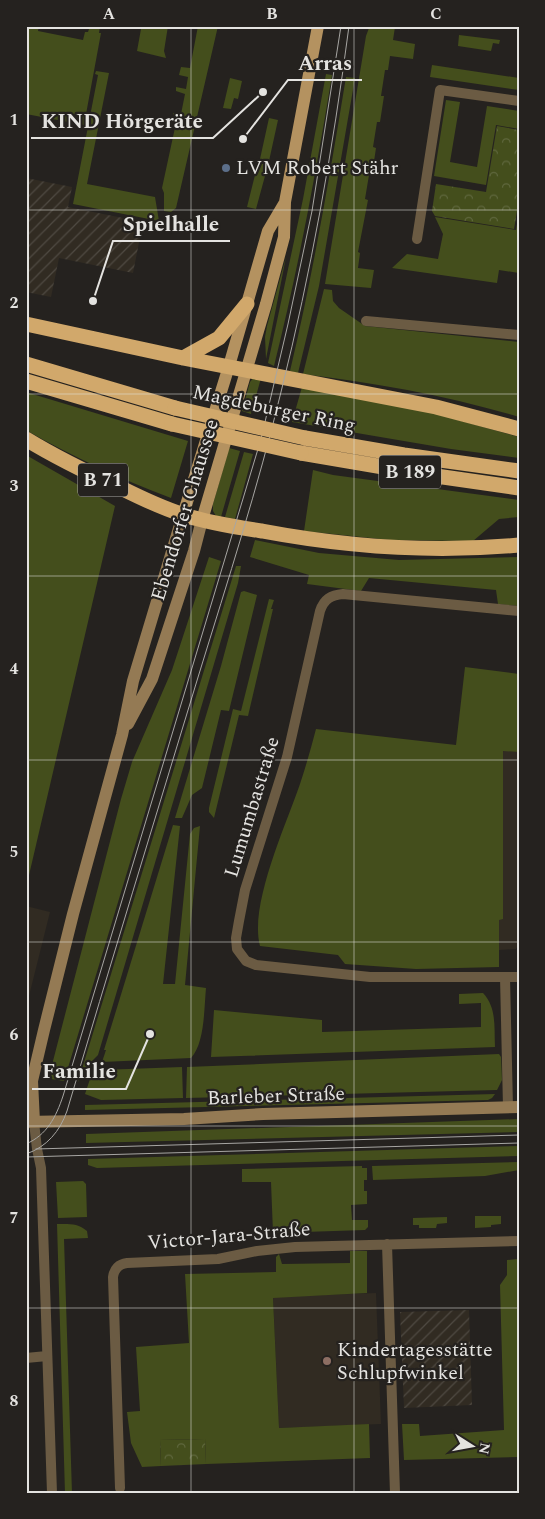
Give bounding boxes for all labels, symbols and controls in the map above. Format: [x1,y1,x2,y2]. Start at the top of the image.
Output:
text: A [103,2,116,26]
text: B [266,2,278,26]
text: C [430,2,442,26]
callout: Arras [288,44,362,80]
text: Arras [298,48,352,80]
callout: KIND Hörgeräte [31,102,213,138]
text: KIND Hörgeräte [41,106,203,138]
text: 1 [10,108,18,132]
place label: LVM Robert Stähr [236,153,399,183]
marker: LVM Robert Stähr [220,162,232,174]
callout: Spielhalle [113,205,230,241]
text: Spielhalle [123,209,219,241]
text: 2 [10,291,19,315]
street label: Magdeburger Ring [190,377,358,441]
street label: Ebendorfer Chaussee [143,415,227,605]
road number: B 189 [379,456,441,488]
road number: B 71 [78,464,128,496]
text: 3 [10,474,19,498]
text: 4 [10,657,19,681]
street label: Lumumbastraße [216,733,288,881]
text: 5 [10,840,18,864]
text: 6 [10,1023,19,1047]
callout: Familie [32,1053,126,1089]
text: Familie [42,1056,116,1088]
street label: Barleber Straße [206,1079,346,1113]
text: 7 [10,1206,19,1230]
street label: Victor-Jara-Straße [146,1214,312,1258]
place label: Kindertagesstätte Schlupfwinkel [337,1335,493,1388]
marker: Kindertagesstätte Schlupfwinkel [321,1355,333,1367]
text: 8 [10,1389,19,1413]
north arrow [448,1422,498,1472]
text: N [473,1441,496,1456]

